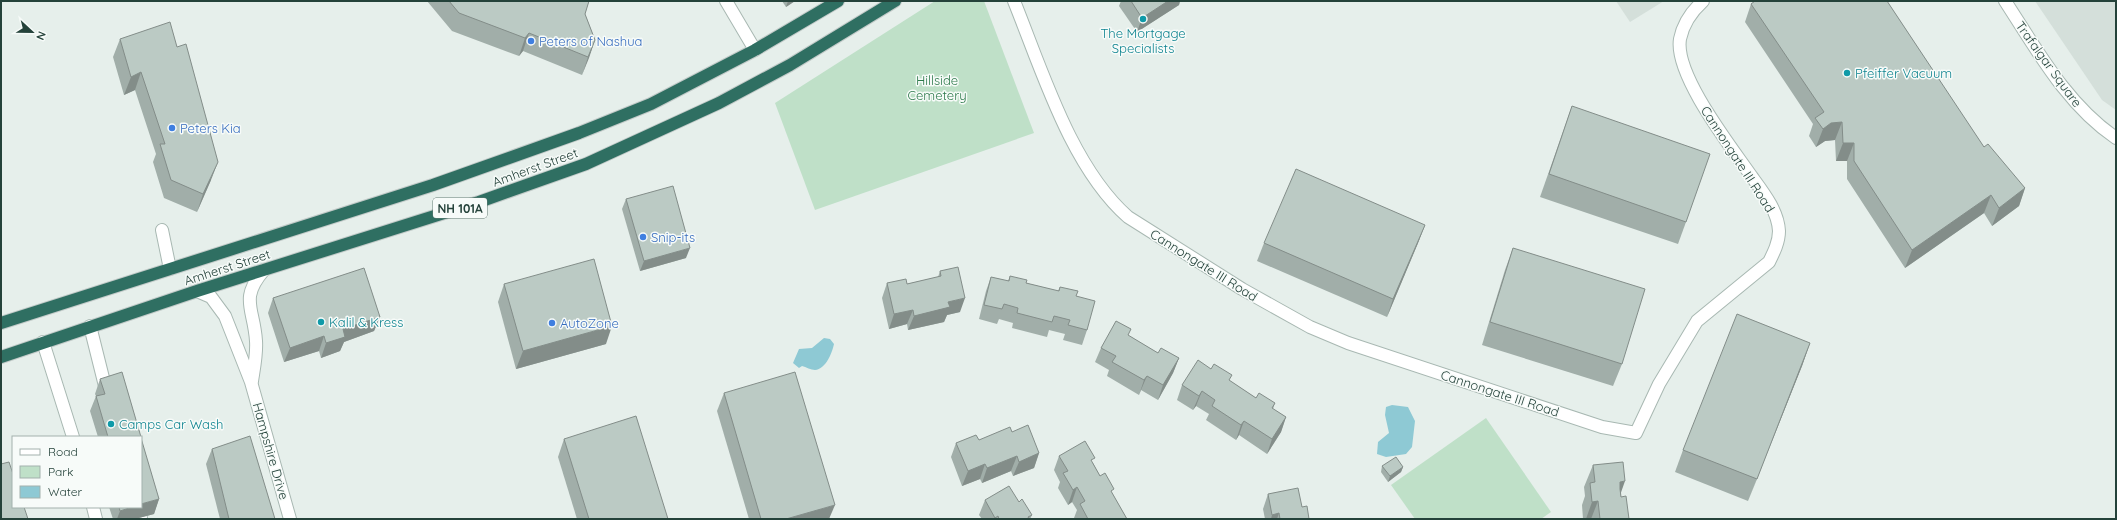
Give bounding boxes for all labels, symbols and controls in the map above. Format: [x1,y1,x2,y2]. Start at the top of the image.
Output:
north arrow [12,12,52,52]
marker: The Mortgage Specialists [1138,14,1148,24]
street label: Trafalgar Square [2012,18,2086,110]
place label: The Mortgage Specialists [1100,25,1186,56]
text: N [33,29,49,42]
place label: Peters of Nashua [539,33,642,49]
marker: Peters of Nashua [526,36,536,46]
place label: Pfeiffer Vacuum [1855,65,1952,81]
marker: Pfeiffer Vacuum [1842,68,1852,78]
park label: Hillside Cemetery [907,72,967,103]
street label: Cannongate III Road [1698,103,1778,215]
place label: Peters Kia [180,120,241,136]
marker: Peters Kia [167,123,177,133]
street label: Amherst Street [490,144,580,190]
road number: NH 101A [433,198,487,218]
street label: Cannongate III Road [1147,225,1261,305]
place label: Snip-its [651,229,695,245]
marker: Snip-its [638,232,648,242]
street label: Amherst Street [182,246,272,288]
place label: Kalil & Kress [329,314,403,330]
place label: AutoZone [560,315,619,331]
marker: Kalil & Kress [316,317,326,327]
marker: AutoZone [547,318,557,328]
street label: Cannongate III Road [1439,366,1561,420]
street label: Hampshire Drive [250,401,292,501]
place label: Camps Car Wash [119,416,223,432]
marker: Camps Car Wash [106,419,116,429]
legend [12,436,142,508]
text: Road [48,444,78,459]
text: Park [48,464,73,479]
text: Water [48,484,83,499]

